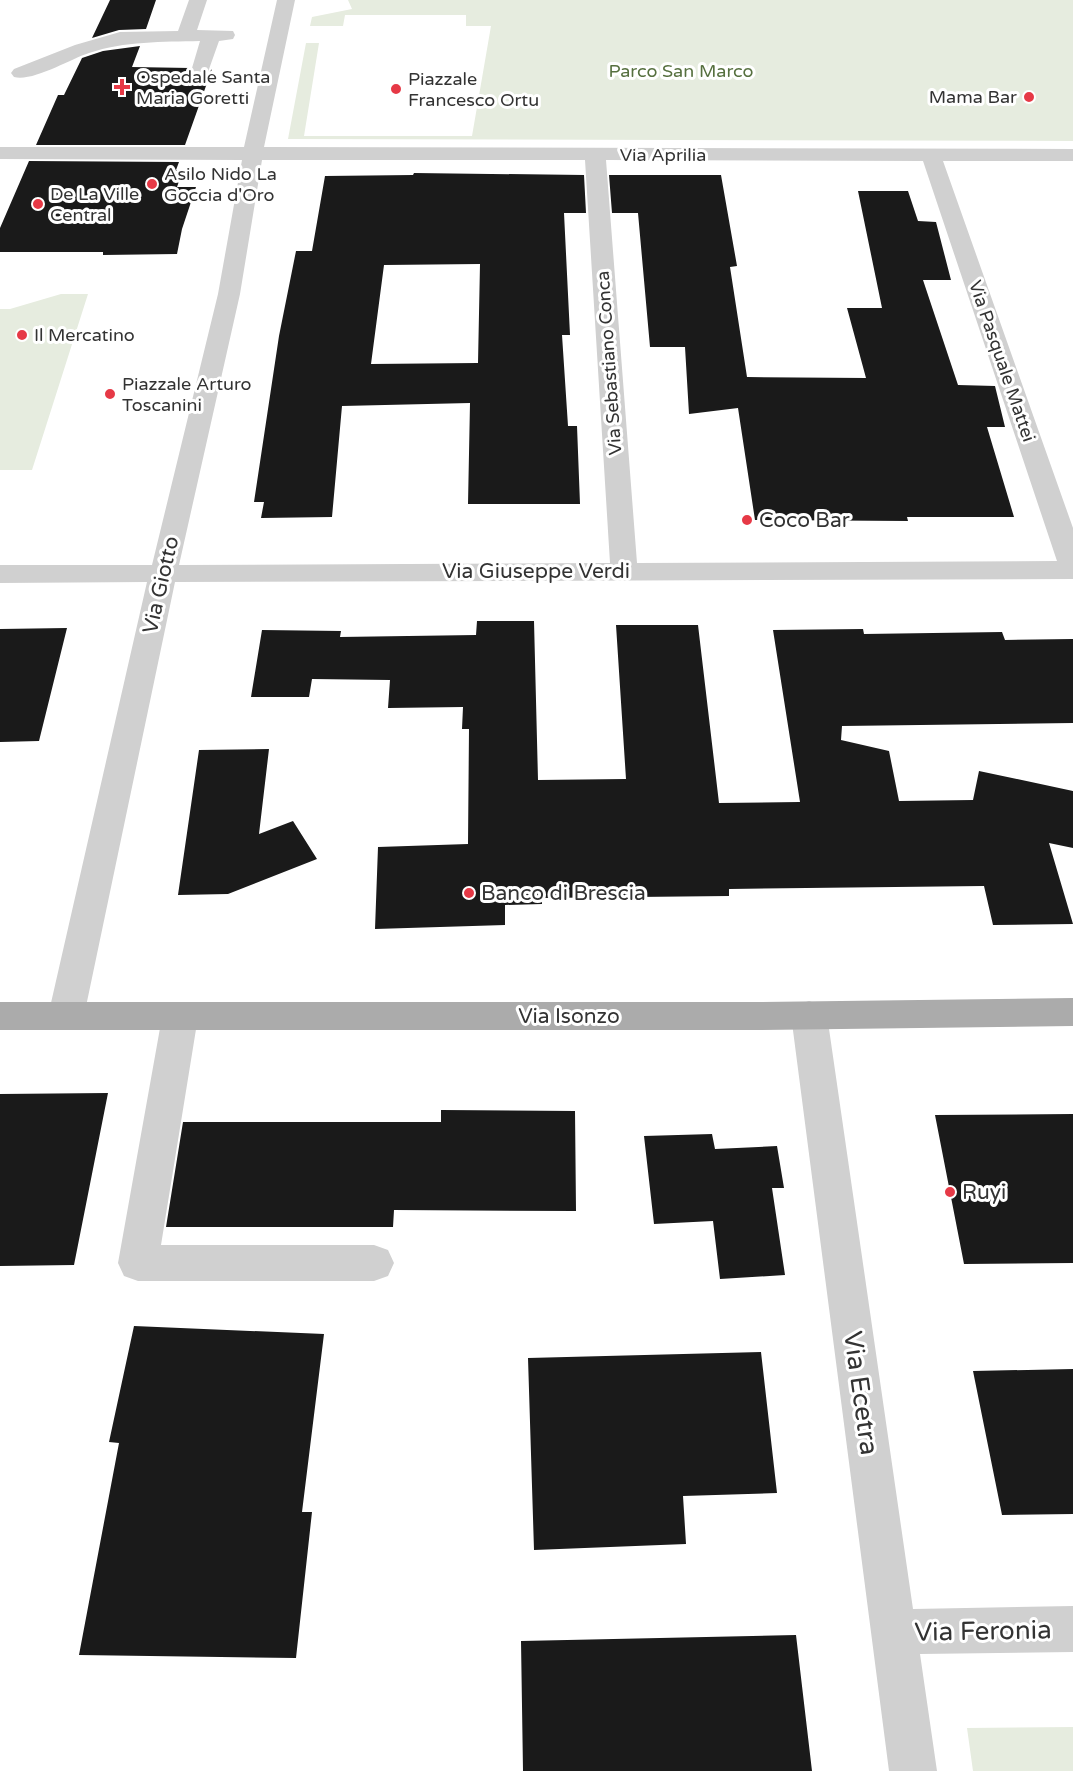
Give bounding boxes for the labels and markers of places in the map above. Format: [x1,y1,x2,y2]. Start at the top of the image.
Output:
place label: Ospedale Santa Maria Goretti [136,66,270,109]
place label: Piazzale Francesco Ortu [408,68,539,111]
marker: Ospedale Santa Maria Goretti [113,78,131,96]
marker: Piazzale Francesco Ortu [389,82,403,96]
place label: Mama Bar [929,86,1017,108]
marker: Mama Bar [1022,90,1036,104]
place label: Asilo Nido La Goccia d'Oro [164,163,277,206]
marker: Asilo Nido La Goccia d'Oro [145,177,159,191]
place label: De La Ville Central [50,183,139,226]
marker: De La Ville Central [31,197,45,211]
place label: Il Mercatino [34,324,135,346]
marker: Il Mercatino [15,328,29,342]
place label: Piazzale Arturo Toscanini [122,373,252,416]
marker: Piazzale Arturo Toscanini [103,387,117,401]
place label: Coco Bar [759,508,850,533]
marker: Coco Bar [740,513,754,527]
place label: Banco di Brescia [481,881,646,906]
marker: Banco di Brescia [462,886,476,900]
place label: Ruyi [962,1180,1006,1205]
marker: Ruyi [943,1185,957,1199]

